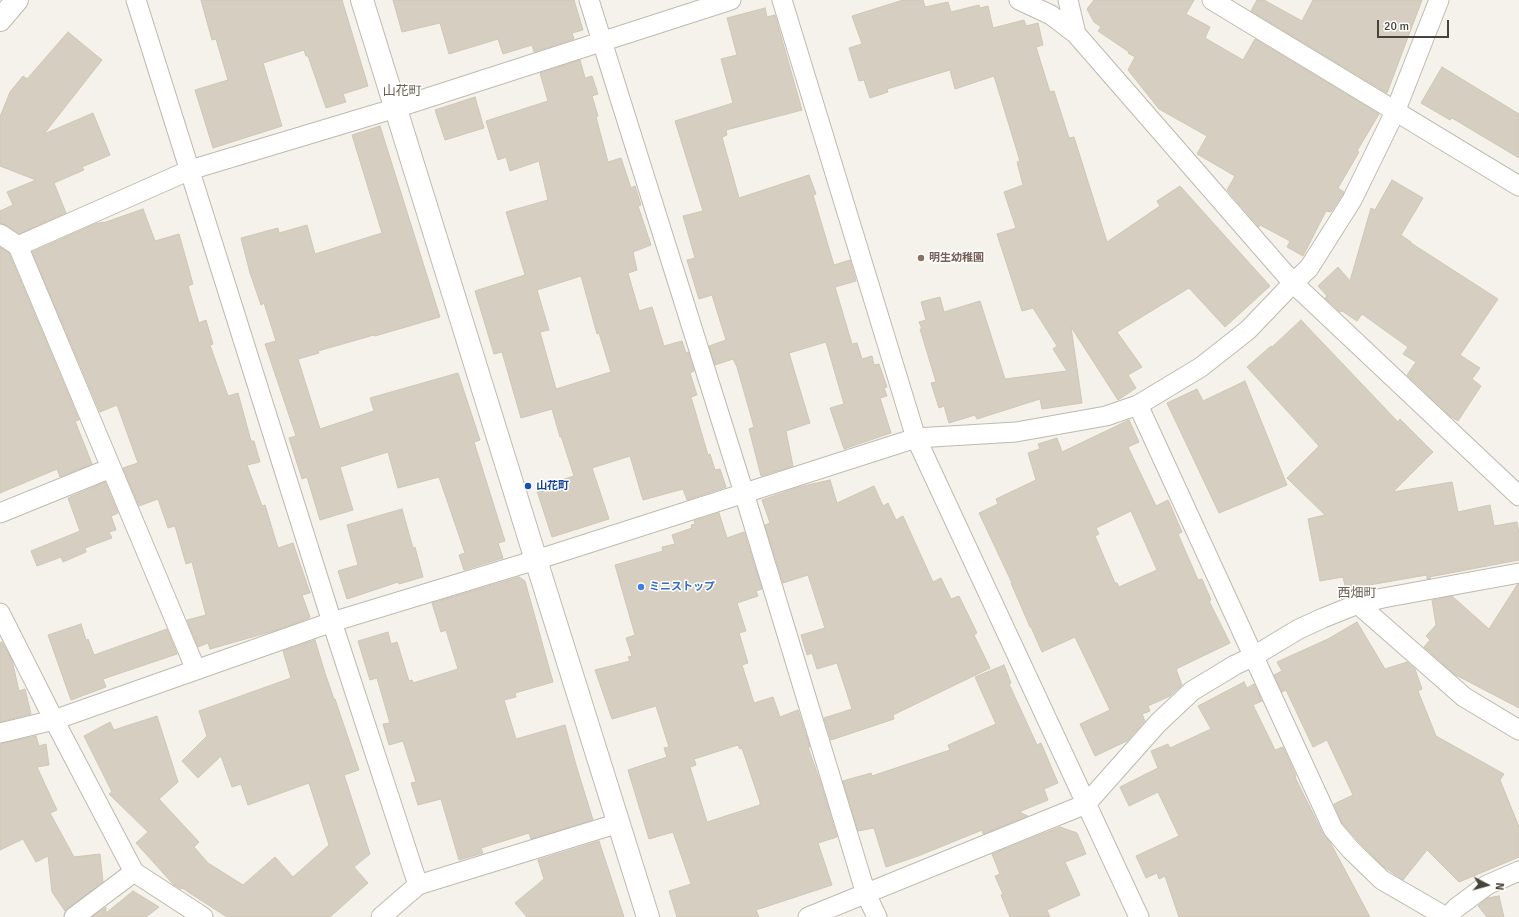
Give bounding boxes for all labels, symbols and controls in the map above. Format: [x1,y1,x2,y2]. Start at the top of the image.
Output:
scale bar [1379,12,1451,38]
text: 20 m [1384,19,1409,34]
district label: 山花町 [383,84,421,100]
place label: 明生幼稚園 [929,251,984,265]
marker: 明生幼稚園 [916,253,926,263]
place label: 山花町 [536,479,569,493]
marker: 山花町 [523,481,533,491]
place label: ミニストップ [649,580,715,594]
marker: ミニストップ [636,582,646,592]
district label: 西畑町 [1338,586,1376,602]
north arrow [1467,865,1507,905]
text: N [1493,882,1506,891]

